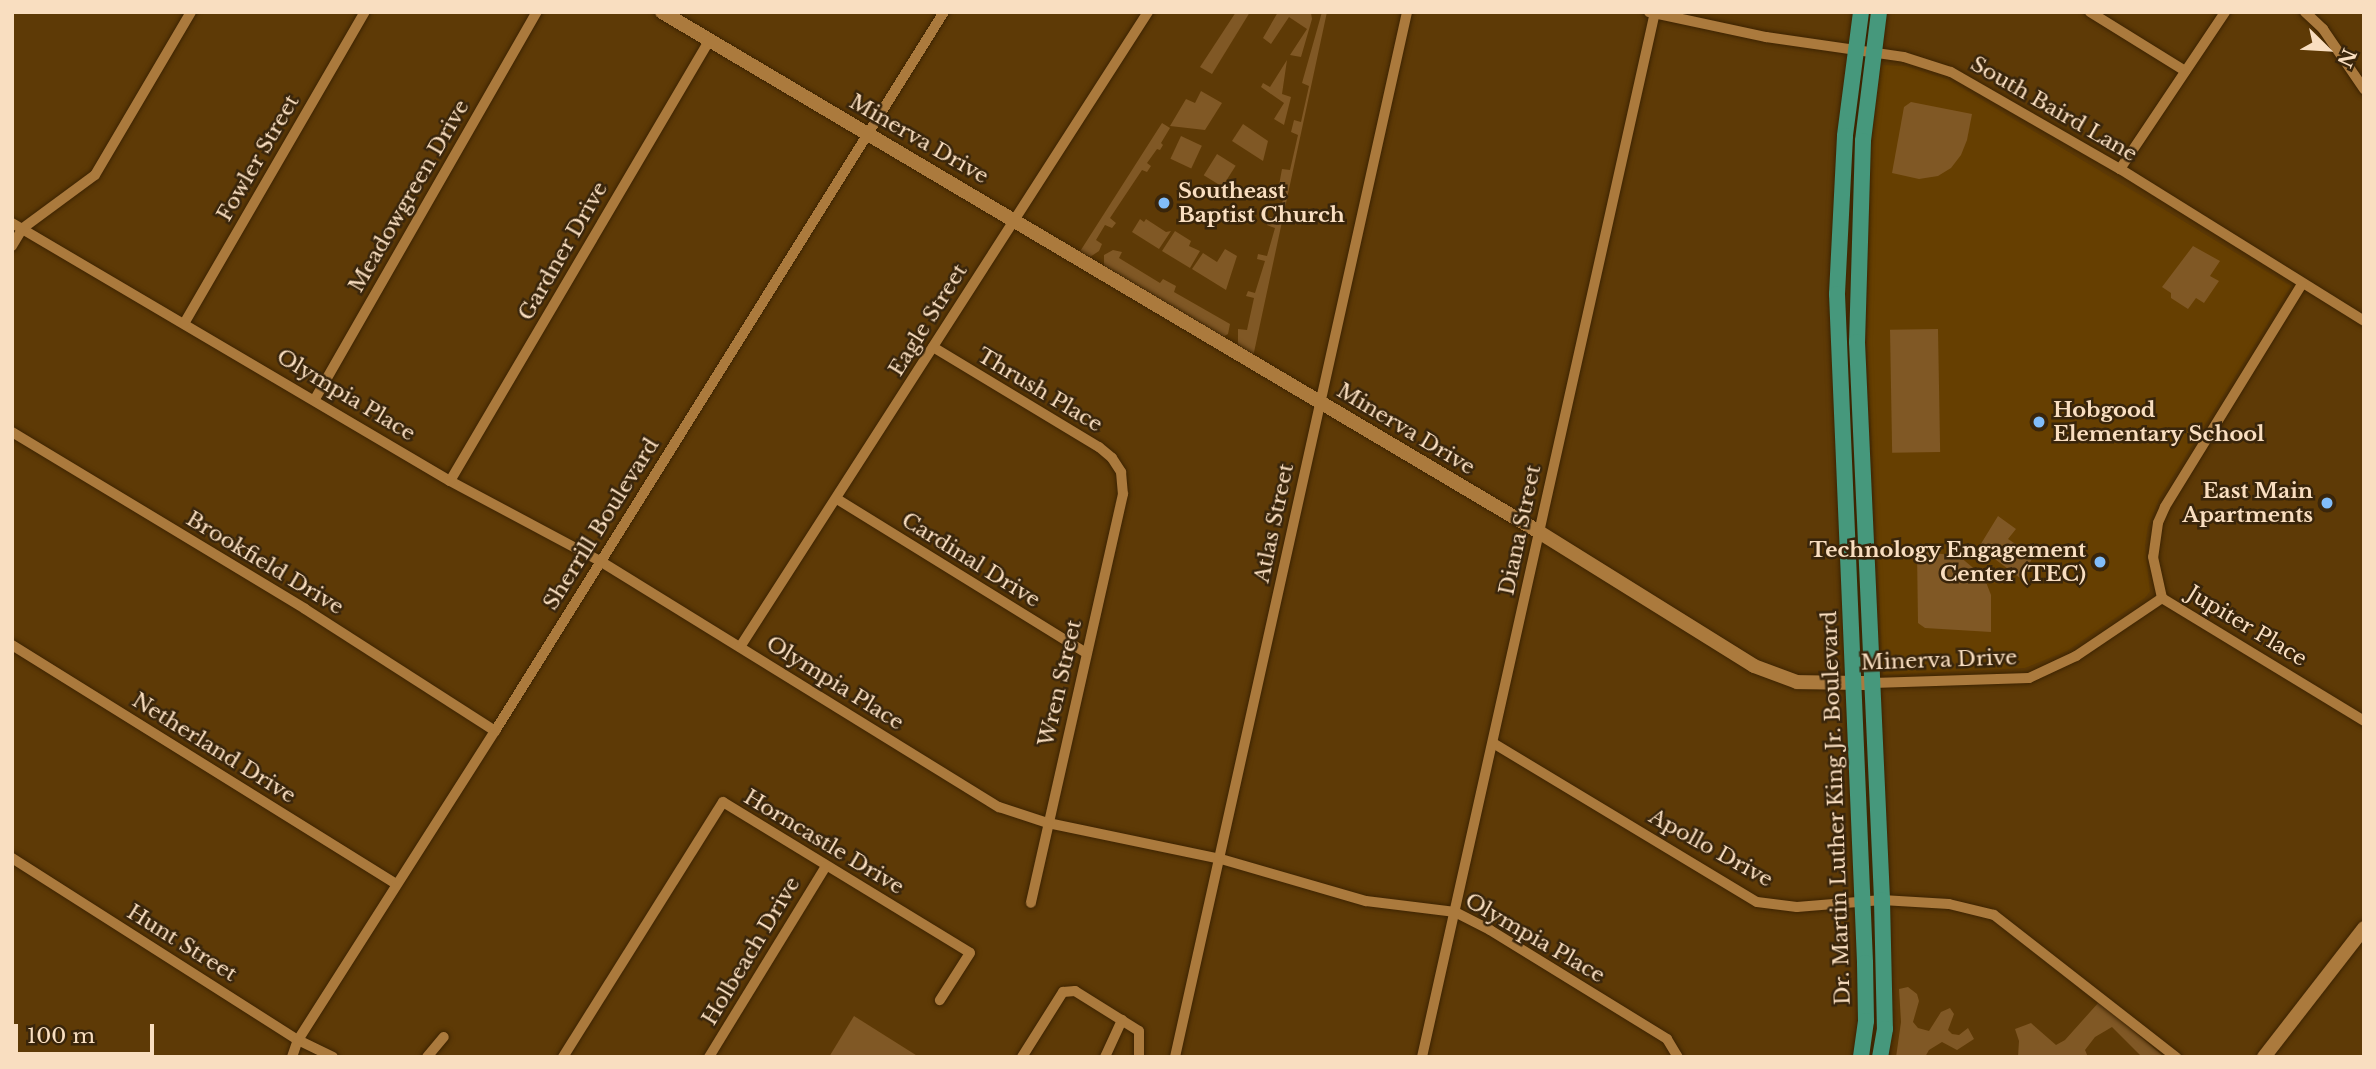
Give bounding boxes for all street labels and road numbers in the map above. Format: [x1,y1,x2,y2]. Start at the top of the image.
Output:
street label: South Baird Lane [1966,51,2142,167]
street label: Minerva Drive [845,89,993,189]
street label: Fowler Street [212,90,304,226]
street label: Meadowgreen Drive [344,95,474,297]
street label: Gardner Drive [513,177,613,325]
street label: Eagle Street [884,259,972,381]
street label: Thrush Place [973,343,1107,437]
street label: Olympia Place [272,344,420,446]
street label: Minerva Drive [1332,378,1480,480]
street label: Sherrill Boulevard [538,434,664,614]
street label: Atlas Street [1249,461,1299,585]
street label: Diana Street [1494,463,1546,597]
street label: Brookfield Drive [182,506,348,620]
street label: Cardinal Drive [897,507,1045,613]
street label: Jupiter Place [2182,580,2312,672]
street label: Dr. Martin Luther King Jr. Boulevard [1817,610,1855,1006]
street label: Wren Street [1033,617,1087,749]
street label: Olympia Place [762,631,908,735]
street label: Minerva Drive [1860,645,2018,675]
street label: Netherland Drive [128,688,300,808]
street label: Horncastle Drive [739,784,909,900]
street label: Apollo Drive [1645,804,1777,892]
street label: Holbeach Drive [697,872,805,1030]
street label: Olympia Place [1460,888,1610,988]
street label: Hunt Street [122,899,242,987]

